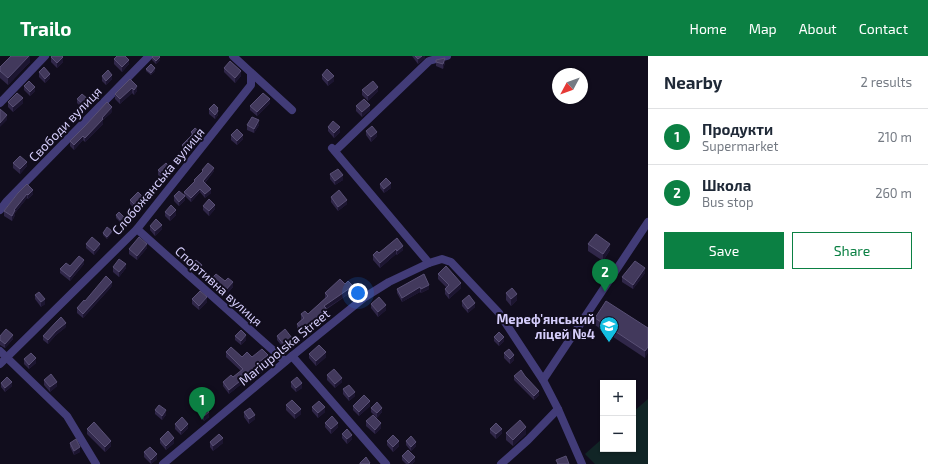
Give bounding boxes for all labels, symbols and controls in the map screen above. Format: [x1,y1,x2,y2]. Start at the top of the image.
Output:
text: Trailo [20,17,72,40]
text: Home [690,20,727,37]
text: Map [749,20,777,37]
text: About [799,20,837,37]
text: Contact [859,20,908,37]
north arrow [552,68,588,104]
text: Nearby [664,72,722,92]
text: 2 results [860,74,912,90]
street label: Свободи вулиця [25,83,105,165]
text: Продукти [702,120,773,138]
street label: Слобожанська вулиця [108,124,208,238]
text: 1 [674,129,680,145]
text: 210 m [877,129,912,145]
text: Supermarket [702,138,779,154]
text: Школа [702,176,751,194]
text: 2 [673,185,681,201]
text: 260 m [875,185,912,201]
text: Bus stop [702,194,753,210]
button: Save [664,232,784,269]
button: Share [792,232,912,269]
street label: Спортивна вулиця [172,243,266,329]
pin: 2 [592,259,618,292]
your location [348,283,368,303]
street label: Mariupolska Street [235,305,333,389]
place label: Мереф'янський ліцей №4 [496,311,595,342]
school or university icon: Мереф'янський ліцей №4 [598,315,620,343]
map controls [600,380,636,452]
button: + [600,380,636,416]
pin: 1 [189,387,215,420]
button: − [600,416,636,452]

